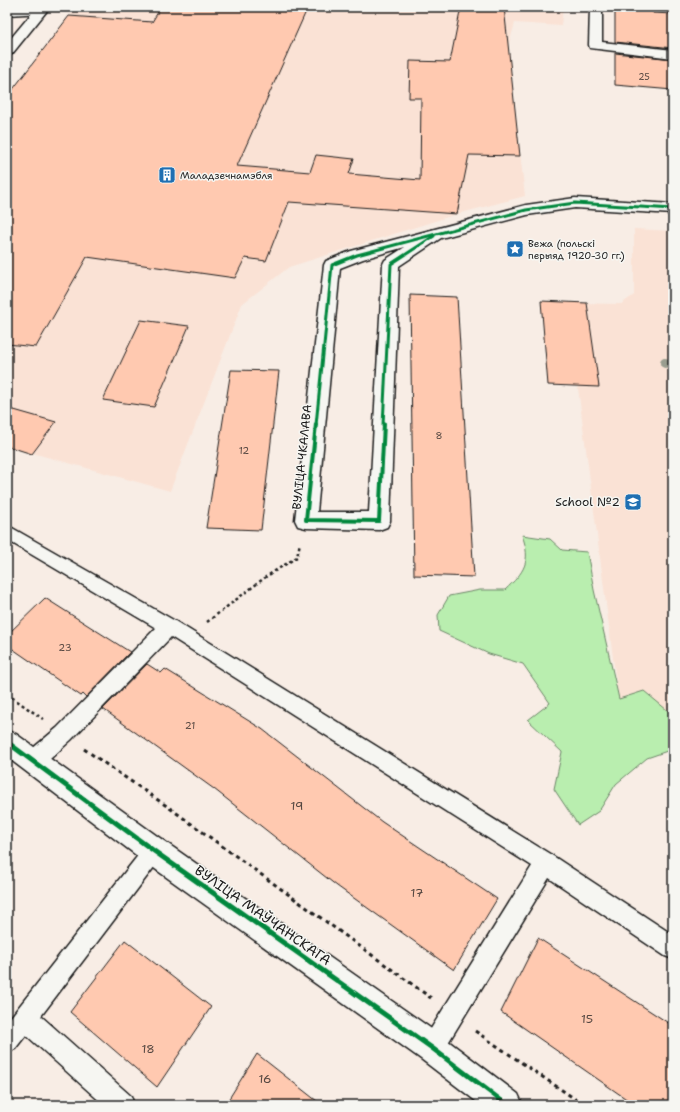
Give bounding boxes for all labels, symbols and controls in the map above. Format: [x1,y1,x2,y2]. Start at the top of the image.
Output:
house number: 25 [638,71,650,83]
building icon: Маладзечнамэбля [157,165,177,185]
place label: Маладзечнамэбля [180,169,273,182]
place label: Вежа (польскі перыяд 1920-30 гг.) [528,237,625,262]
place icon: Вежа (польскі перыяд 1920-30 гг.) [505,239,525,259]
street label: ВУЛІЦА ЧКАЛАВА [289,403,316,510]
house number: 8 [436,429,443,442]
house number: 12 [239,444,249,457]
school or university icon: School №2 [623,492,643,512]
place label: School №2 [555,494,620,510]
house number: 23 [58,641,72,654]
house number: 21 [185,719,195,732]
house number: 19 [291,798,303,814]
street label: ВУЛІЦА МАЎЧАНСКАГА [191,861,335,969]
house number: 17 [411,885,423,901]
house number: 15 [581,1011,593,1027]
house number: 18 [141,1041,155,1057]
house number: 16 [258,1071,272,1087]

